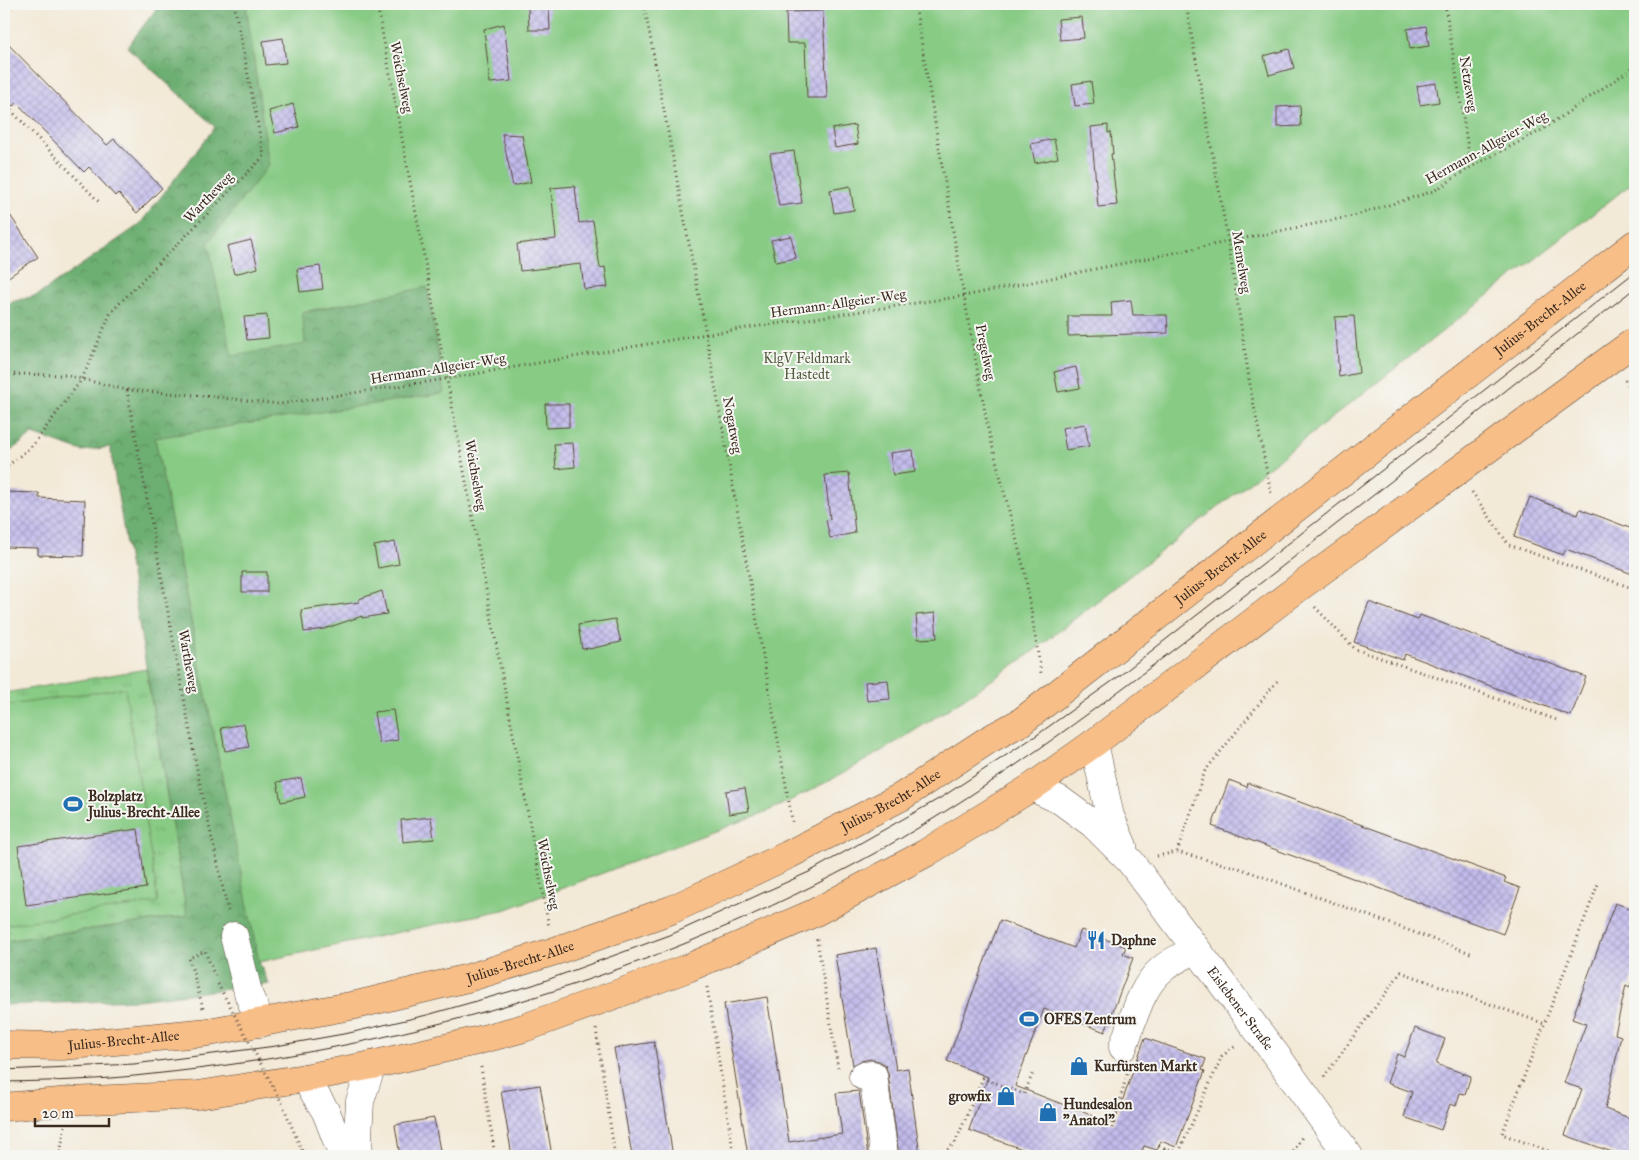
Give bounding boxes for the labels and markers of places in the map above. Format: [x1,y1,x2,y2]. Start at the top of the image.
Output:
place label: Bolzplatz Julius-Brecht-Allee [86,788,200,822]
sports icon: Bolzplatz Julius-Brecht-Allee [62,793,84,815]
restaurant icon: Daphne [1085,929,1107,951]
place label: Daphne [1111,932,1156,950]
sports icon: OFES Zentrum [1018,1008,1040,1030]
place label: OFES Zentrum [1044,1011,1137,1028]
shop icon: Kurfürsten Markt [1068,1055,1090,1077]
place label: Kurfürsten Markt [1094,1058,1197,1075]
shop icon: growfix [995,1085,1017,1107]
place label: growfix [949,1088,992,1106]
place label: Hundesalon "Anatol" [1063,1096,1133,1129]
shop icon: Hundesalon "Anatol" [1037,1101,1059,1123]

